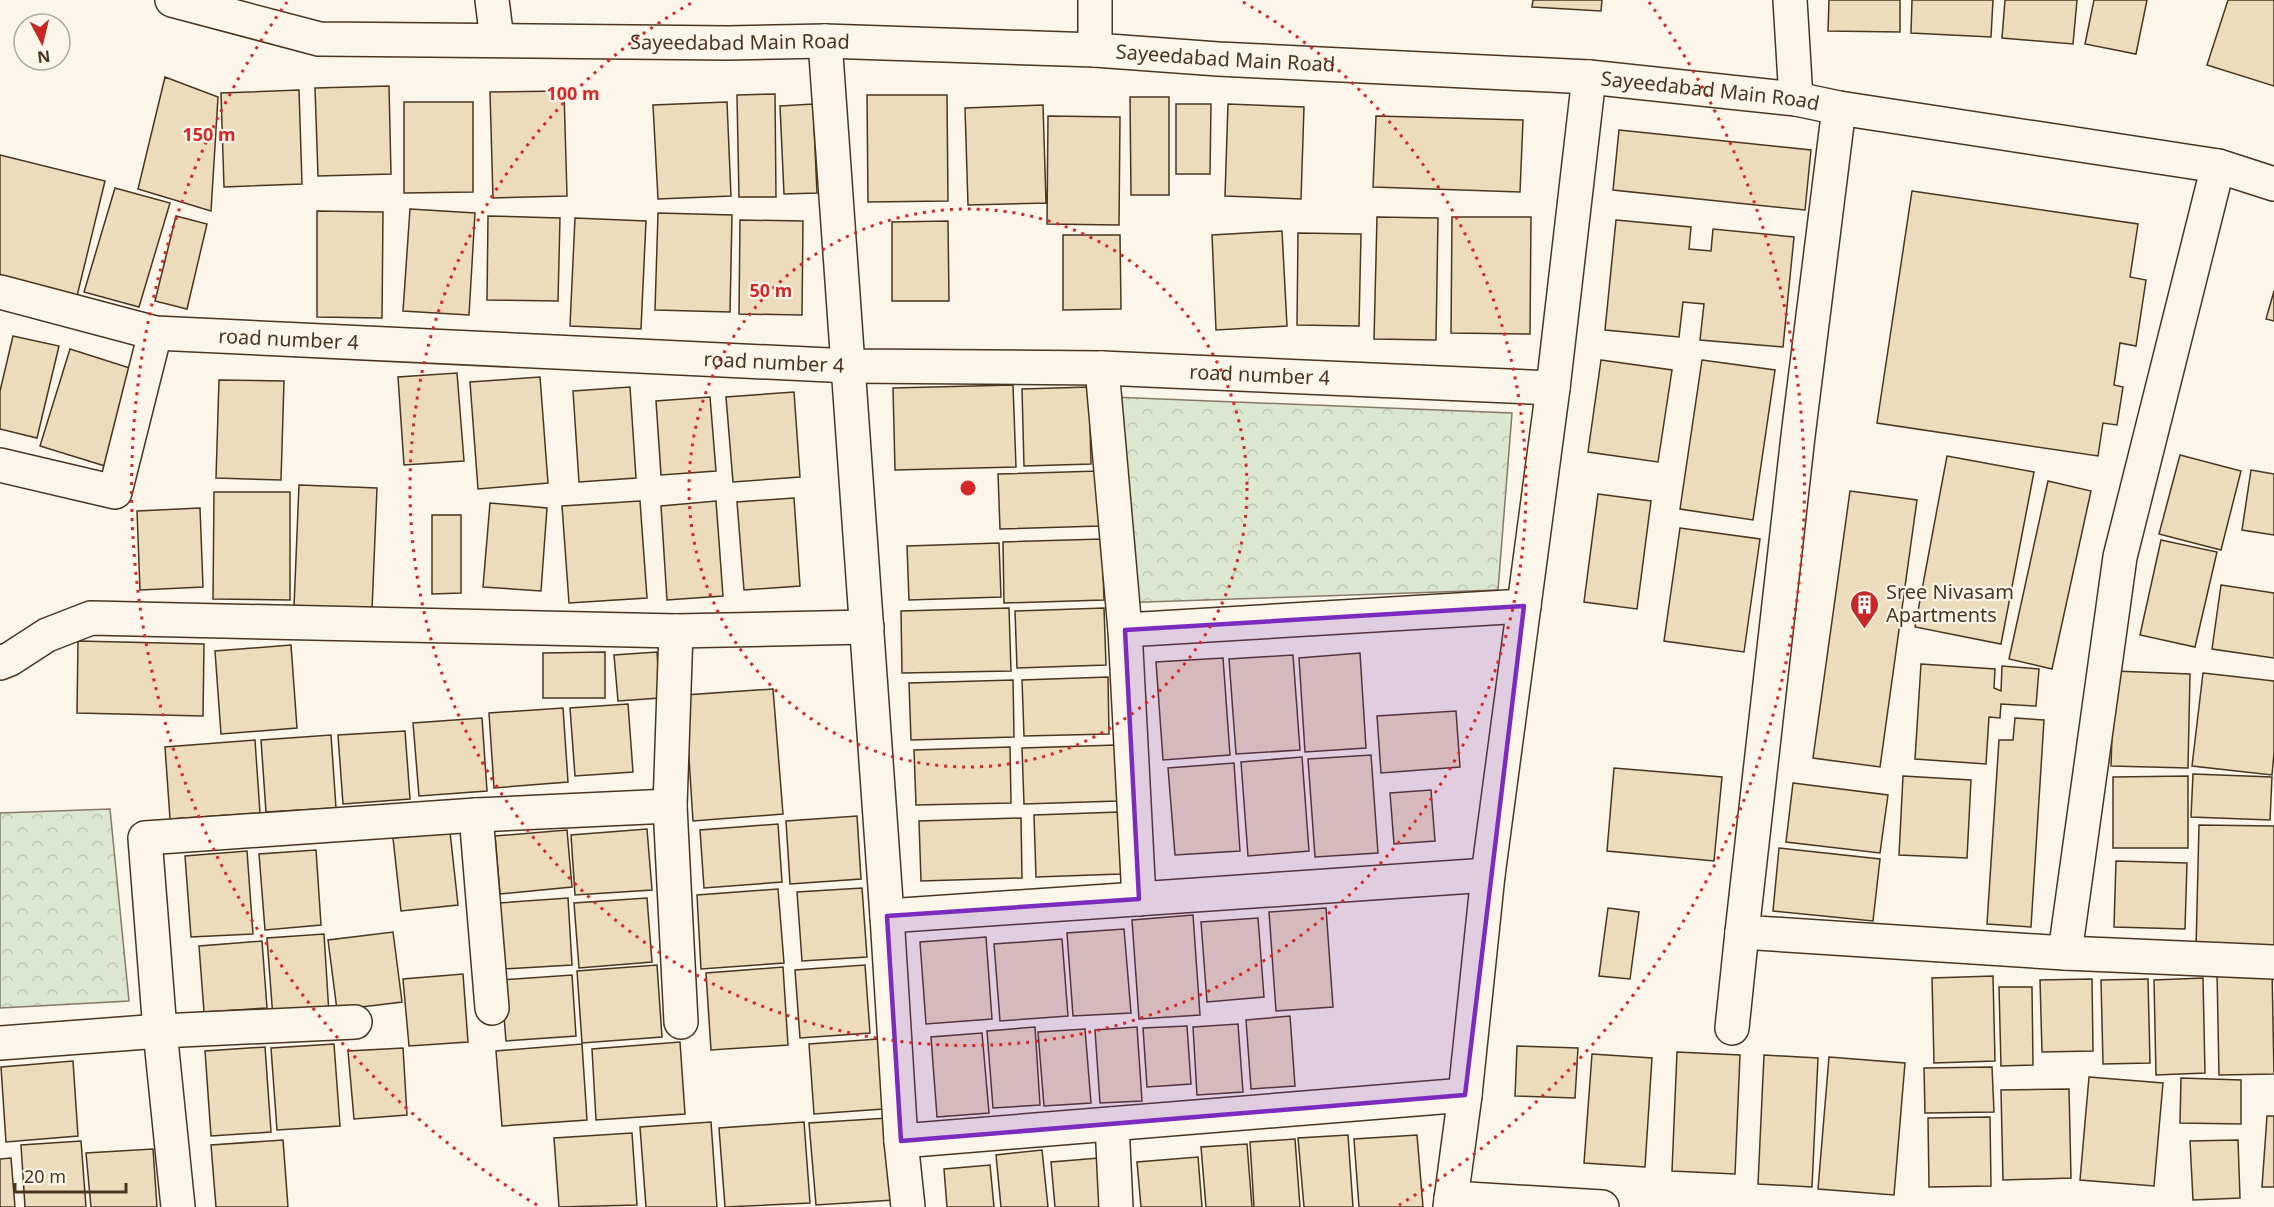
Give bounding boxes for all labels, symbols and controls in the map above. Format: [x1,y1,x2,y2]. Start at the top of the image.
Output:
north arrow [12,12,72,72]
street label: Sayeedabad Main Road [630,27,850,56]
street label: Sayeedabad Main Road [1115,38,1336,78]
text: N [36,45,52,69]
street label: Sayeedabad Main Road [1600,64,1822,117]
text: 100 m [546,81,600,105]
text: 150 m [182,122,236,146]
text: 50 m [750,278,792,302]
street label: road number 4 [218,322,360,356]
street label: road number 4 [703,345,845,379]
street label: road number 4 [1189,358,1331,391]
centre of rings [958,478,978,498]
place label: Sree Nivasam Apartments [1886,578,2014,628]
building icon: Sree Nivasam Apartments [1849,588,1881,630]
scale bar [15,1156,126,1194]
text: 20 m [24,1164,66,1188]

